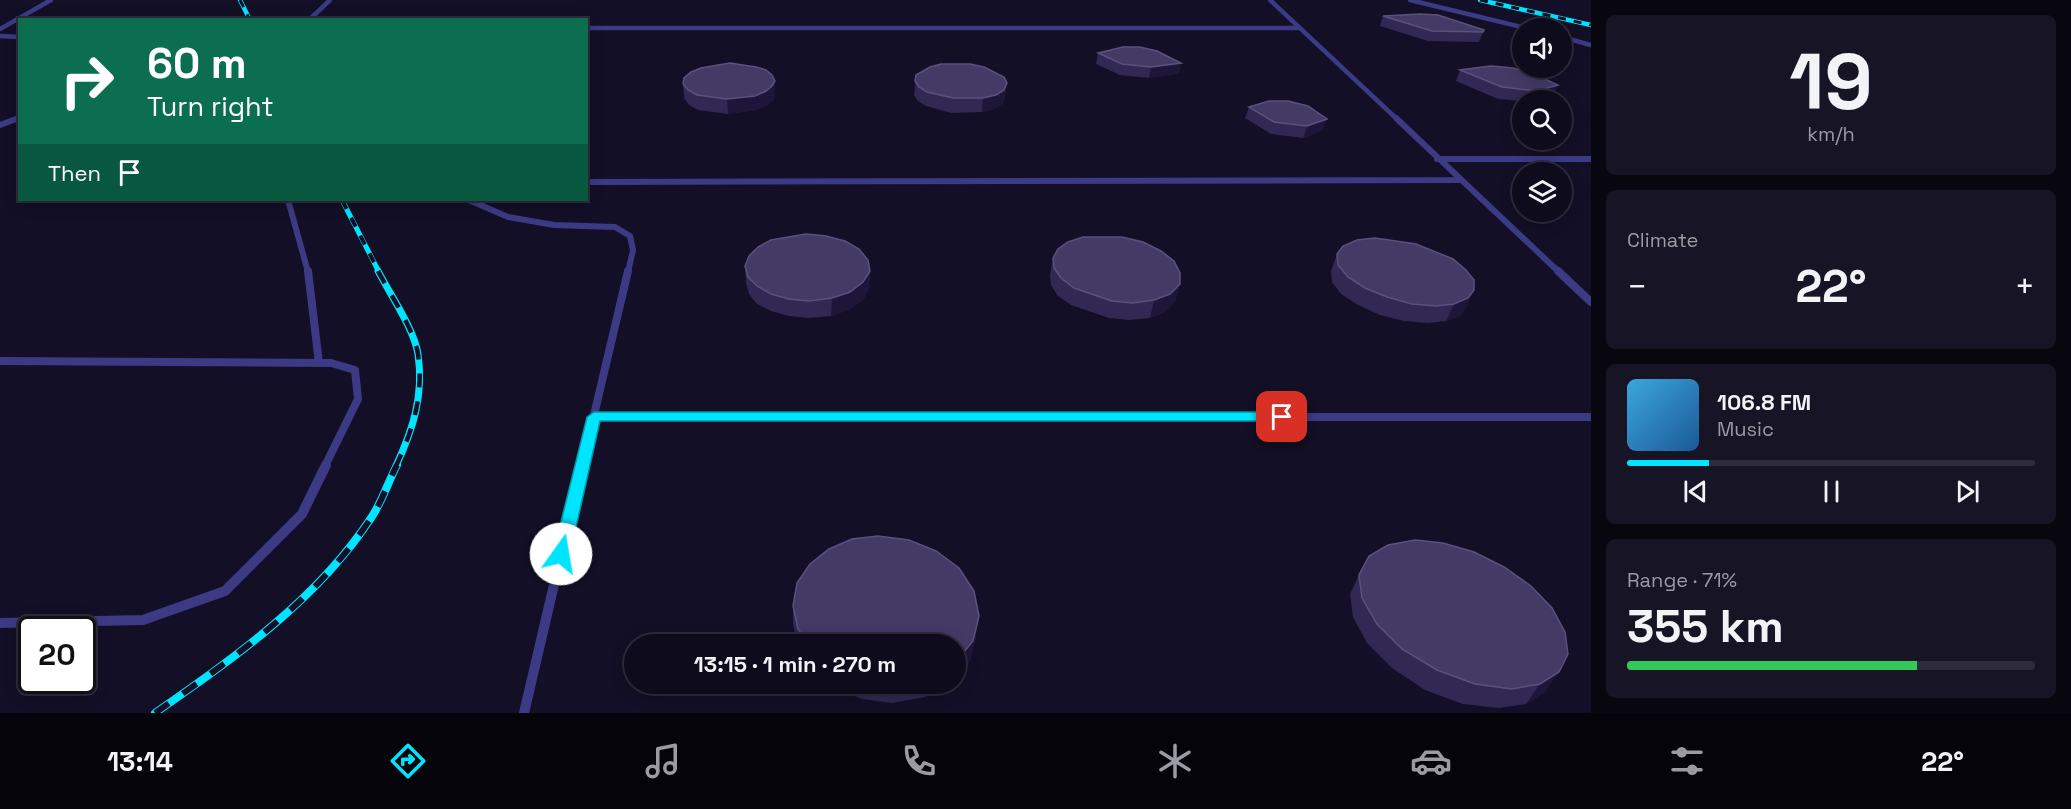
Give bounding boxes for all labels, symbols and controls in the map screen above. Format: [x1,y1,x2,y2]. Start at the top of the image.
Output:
map controls [1512,18,1572,222]
button: sound [1512,18,1572,78]
text: 19 [1789,32,1873,132]
text: 60 m [147,37,247,90]
icon: right [48,42,126,120]
text: Turn right [147,89,274,124]
button: search [1512,90,1572,150]
text: km/h [1807,121,1855,147]
icon: arrive [113,156,146,189]
text: Then [48,159,101,187]
button: layers [1512,162,1572,222]
text: Climate [1627,227,1698,253]
text: 22° [1795,258,1867,315]
text: − [1627,266,1647,308]
text: + [2015,266,2035,308]
text: 106.8 FM [1717,388,1811,416]
pin [1256,391,1307,442]
icon: arrive [1265,400,1298,433]
text: Music [1717,416,1774,442]
icon: previous [1679,475,1712,508]
icon: pause [1815,475,1848,508]
icon: next [1951,475,1984,508]
position arrow [529,522,593,586]
text: Range · 71% [1627,567,1737,593]
text: 355 km [1627,598,1784,655]
speed limit sign: 20 [18,616,96,694]
text: 13:15 · 1 min · 270 m [694,650,896,678]
icon: directions [387,740,429,782]
icon: music [642,740,684,782]
icon: phone [898,740,940,782]
icon: climate [1154,740,1196,782]
icon: car [1410,740,1452,782]
icon: filters [1666,740,1708,782]
text: 13:14 [107,744,173,779]
text: 22° [1921,744,1964,779]

